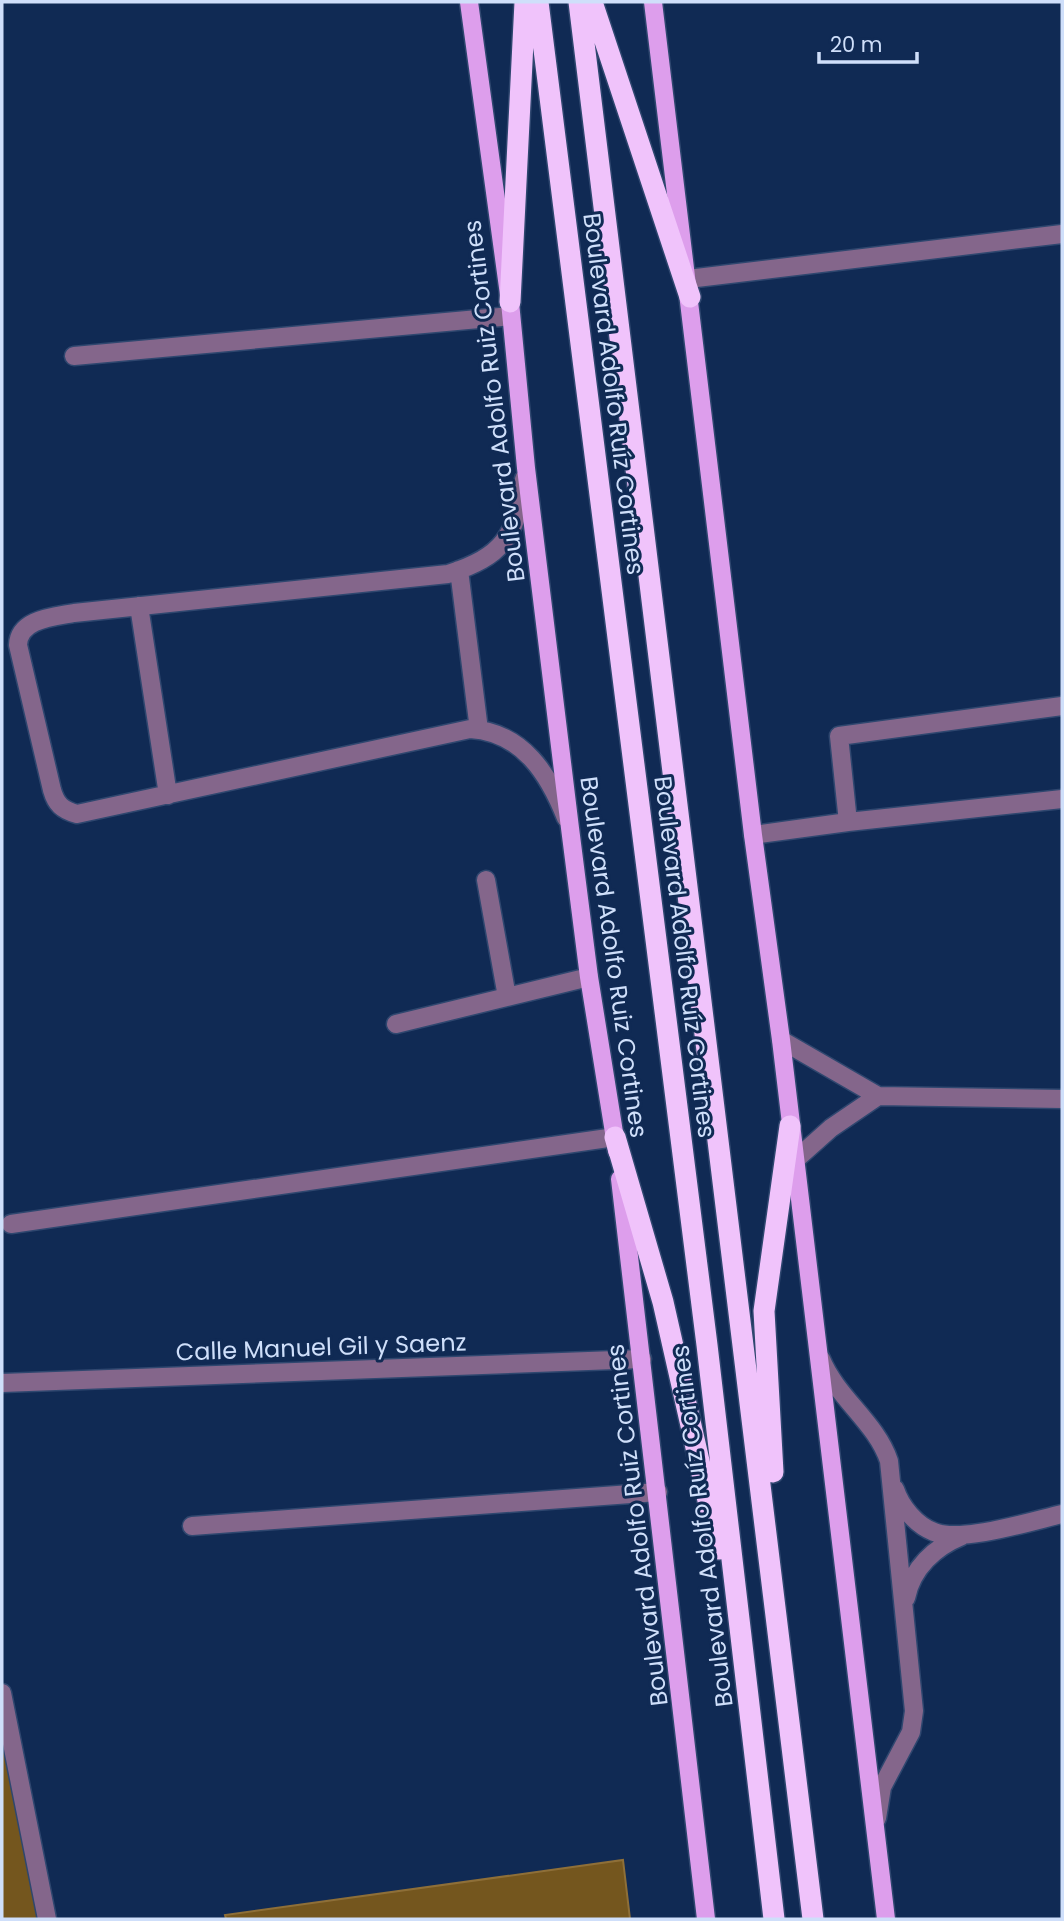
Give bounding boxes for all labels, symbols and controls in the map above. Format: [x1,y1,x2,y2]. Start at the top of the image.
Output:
scale bar [819,21,917,65]
text: 20 m [830,30,883,59]
street label: Boulevard Adolfo Ruíz Cortines [575,211,653,577]
street label: Boulevard Adolfo Ruiz Cortines [455,218,533,584]
street label: Boulevard Adolfo Ruiz Cortines [572,774,656,1140]
street label: Boulevard Adolfo Ruíz Cortines [646,774,724,1140]
street label: Calle Manuel Gil y Saenz [175,1325,467,1369]
street label: Boulevard Adolfo Ruiz Cortines [598,1342,676,1708]
street label: Boulevard Adolfo Ruíz Cortines [663,1343,741,1709]

